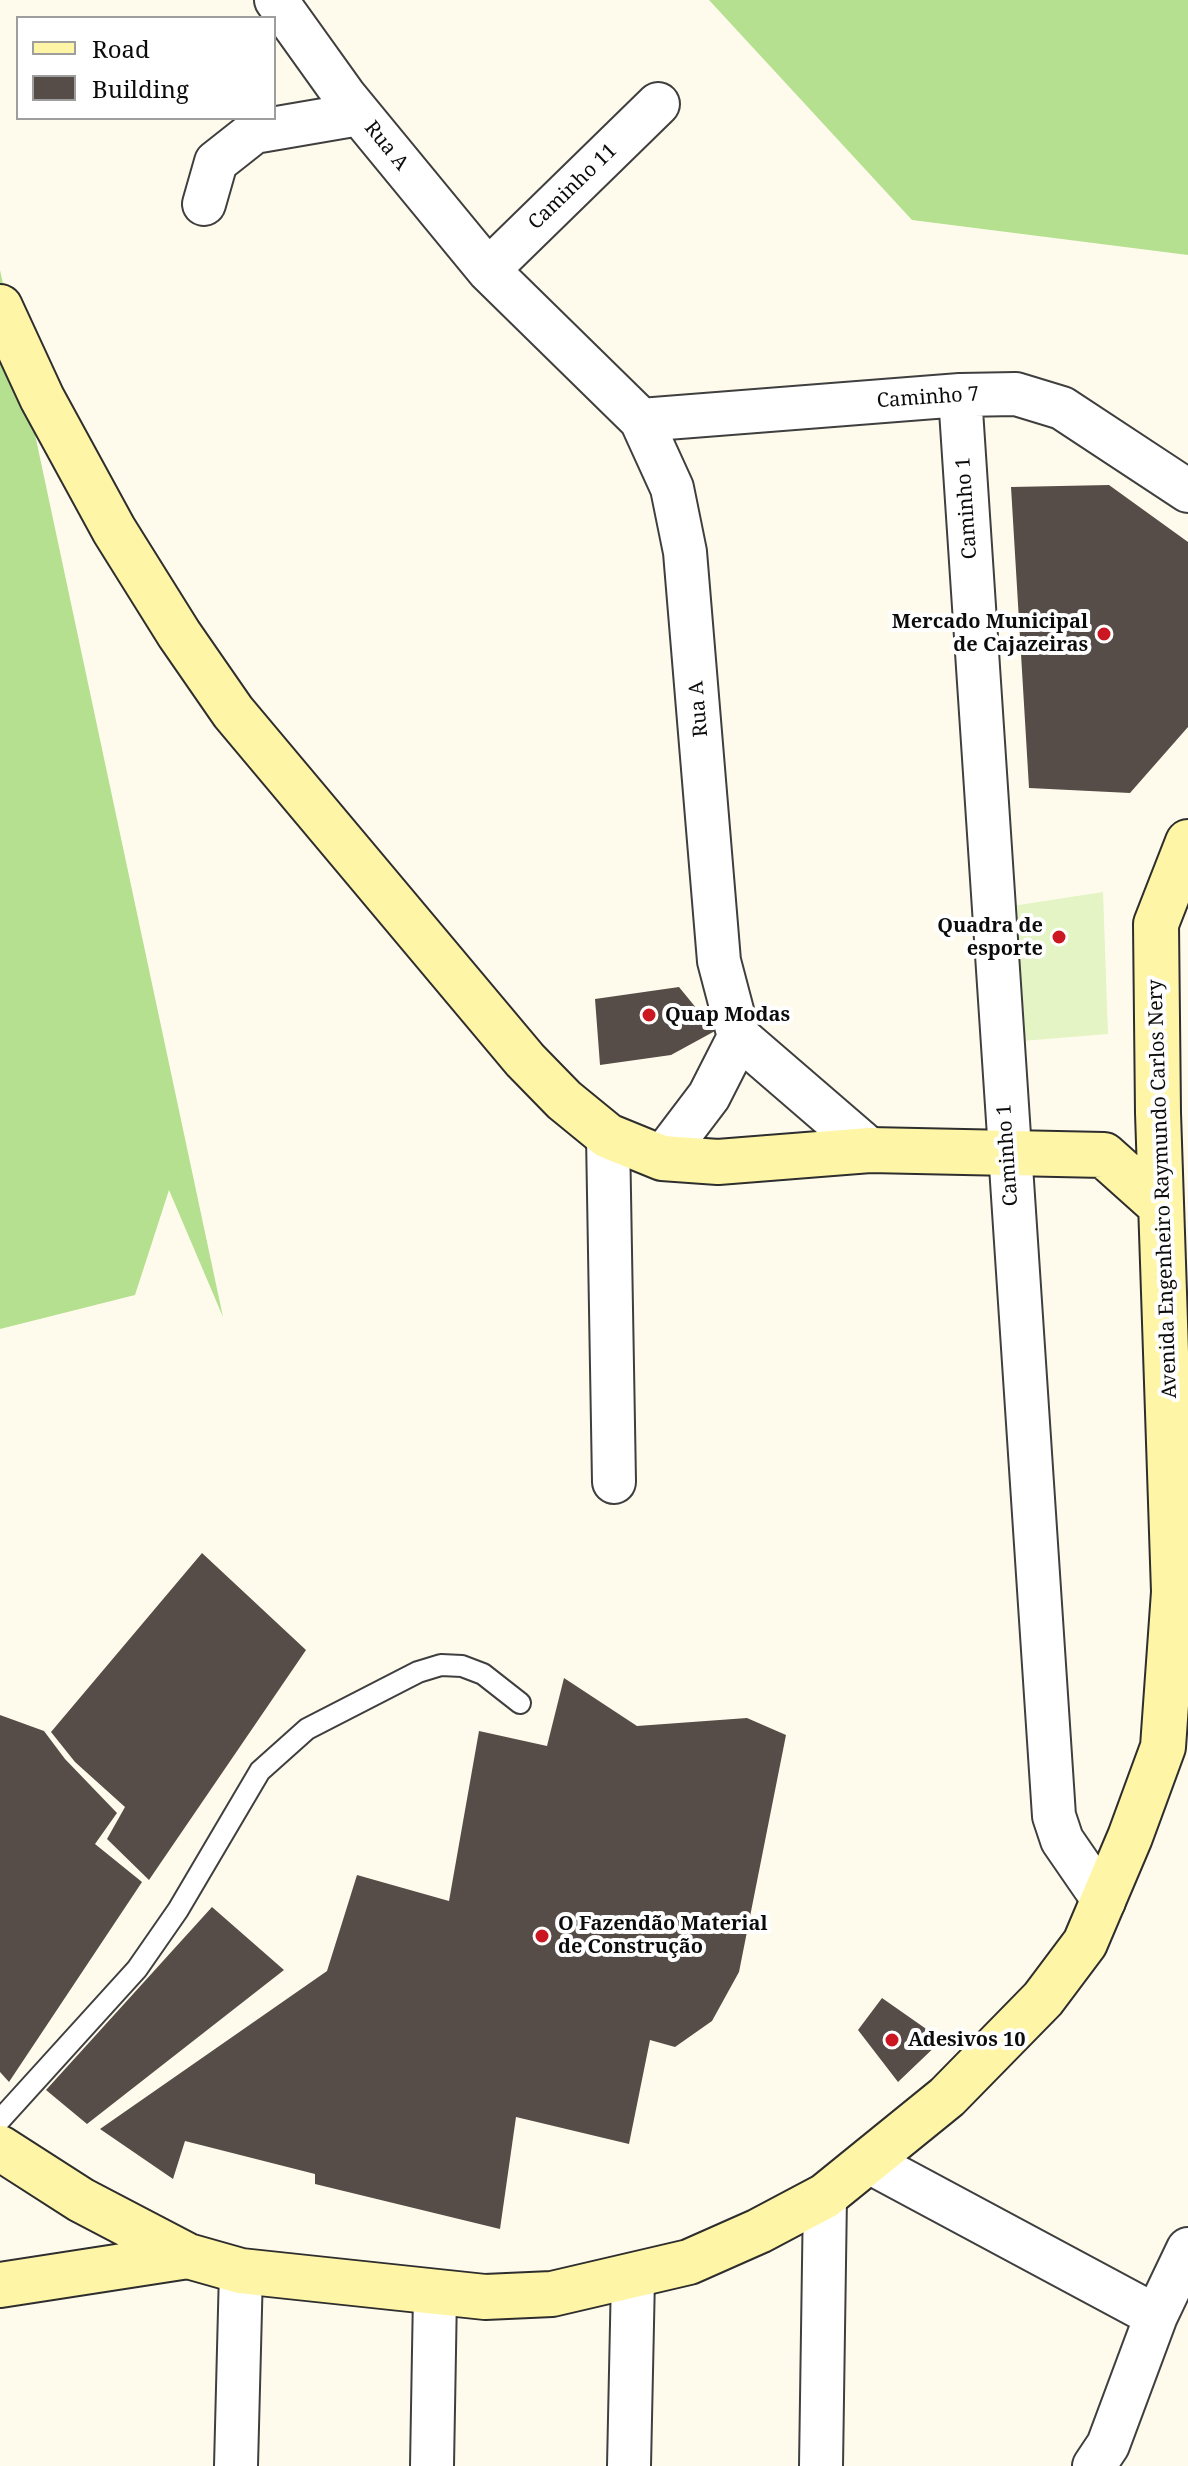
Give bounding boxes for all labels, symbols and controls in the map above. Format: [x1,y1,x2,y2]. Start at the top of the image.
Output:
legend [16,16,276,120]
text: Road [92,32,150,65]
text: Building [92,72,189,105]
street label: Rua A [359,117,413,175]
street label: Caminho 11 [524,139,622,235]
street label: Caminho 7 [876,382,980,414]
street label: Caminho 1 [951,456,983,560]
place label: Mercado Municipal de Cajazeiras [892,610,1088,657]
marker: Mercado Municipal de Cajazeiras [1095,625,1113,643]
street label: Rua A [685,680,713,738]
place label: Quadra de esporte [937,914,1043,961]
marker: Quadra de esporte [1050,928,1068,946]
street label: Avenida Engenheiro Raymundo Carlos Nery [1144,979,1182,1399]
place label: Quap Modas [665,1003,790,1027]
marker: Quap Modas [640,1006,658,1024]
street label: Caminho 1 [992,1103,1024,1207]
place label: O Fazendão Material de Construção [558,1912,767,1959]
marker: O Fazendão Material de Construção [533,1927,551,1945]
place label: Adesivos 10 [908,2028,1026,2052]
marker: Adesivos 10 [883,2031,901,2049]

